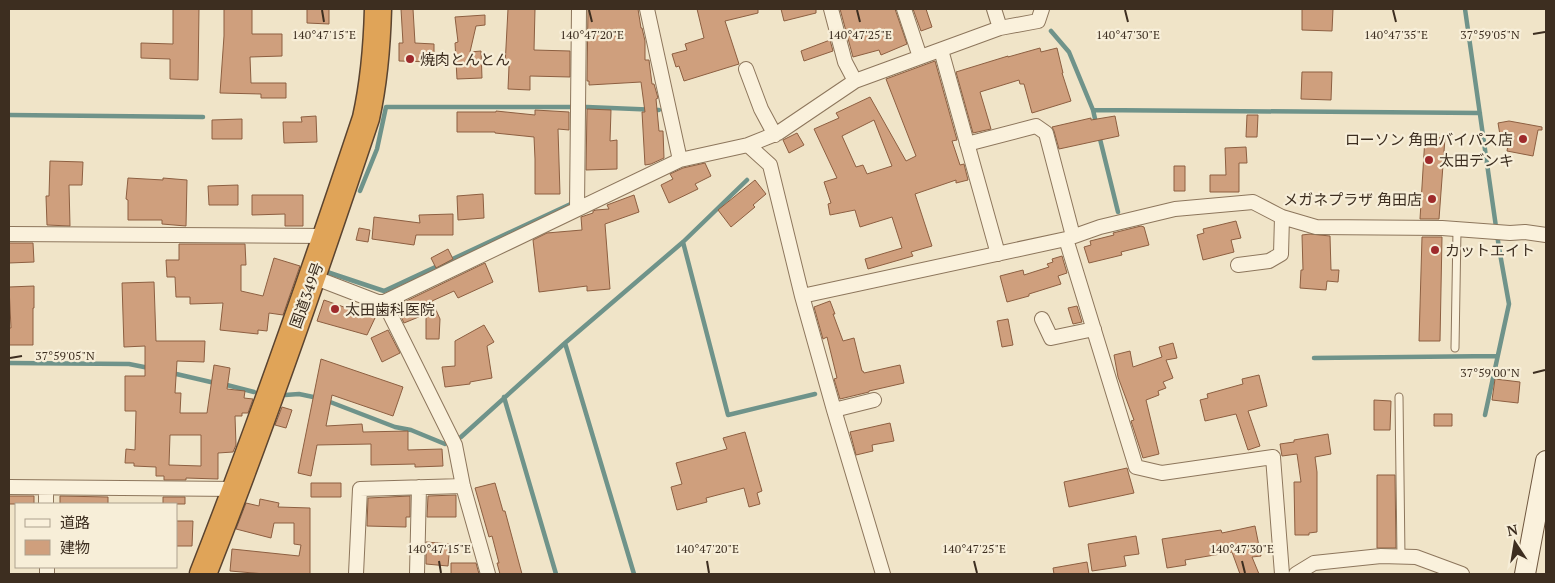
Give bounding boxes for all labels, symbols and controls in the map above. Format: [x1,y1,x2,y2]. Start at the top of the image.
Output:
text: 140°47'15"E [292,27,356,42]
text: 140°47'20"E [560,27,624,42]
text: 140°47'25"E [828,27,892,42]
text: 140°47'30"E [1096,27,1160,42]
text: 140°47'35"E [1364,27,1428,42]
text: 37°59'05"N [1460,27,1520,42]
place label: 焼肉とんとん [420,49,510,69]
marker: 焼肉とんとん [404,53,416,65]
place label: ローソン 角田バイパス店 [1345,129,1513,149]
marker: ローソン 角田バイパス店 [1517,133,1529,145]
place label: 太田デンキ [1439,150,1514,170]
marker: 太田デンキ [1423,154,1435,166]
place label: メガネプラザ 角田店 [1283,189,1422,209]
marker: メガネプラザ 角田店 [1426,193,1438,205]
place label: カットエイト [1445,240,1535,260]
marker: カットエイト [1429,244,1441,256]
street label: 国道349号 [285,259,327,331]
place label: 太田歯科医院 [345,299,435,319]
marker: 太田歯科医院 [329,303,341,315]
text: 37°59'05"N [35,348,95,363]
text: 37°59'00"N [1460,365,1520,380]
legend [15,503,178,568]
text: 道路 [60,512,90,532]
north arrow [1490,518,1540,568]
text: N [1505,519,1520,540]
text: 建物 [60,537,90,557]
text: 140°47'15"E [407,541,471,556]
text: 140°47'20"E [675,541,739,556]
text: 140°47'25"E [942,541,1006,556]
text: 140°47'30"E [1210,541,1274,556]

